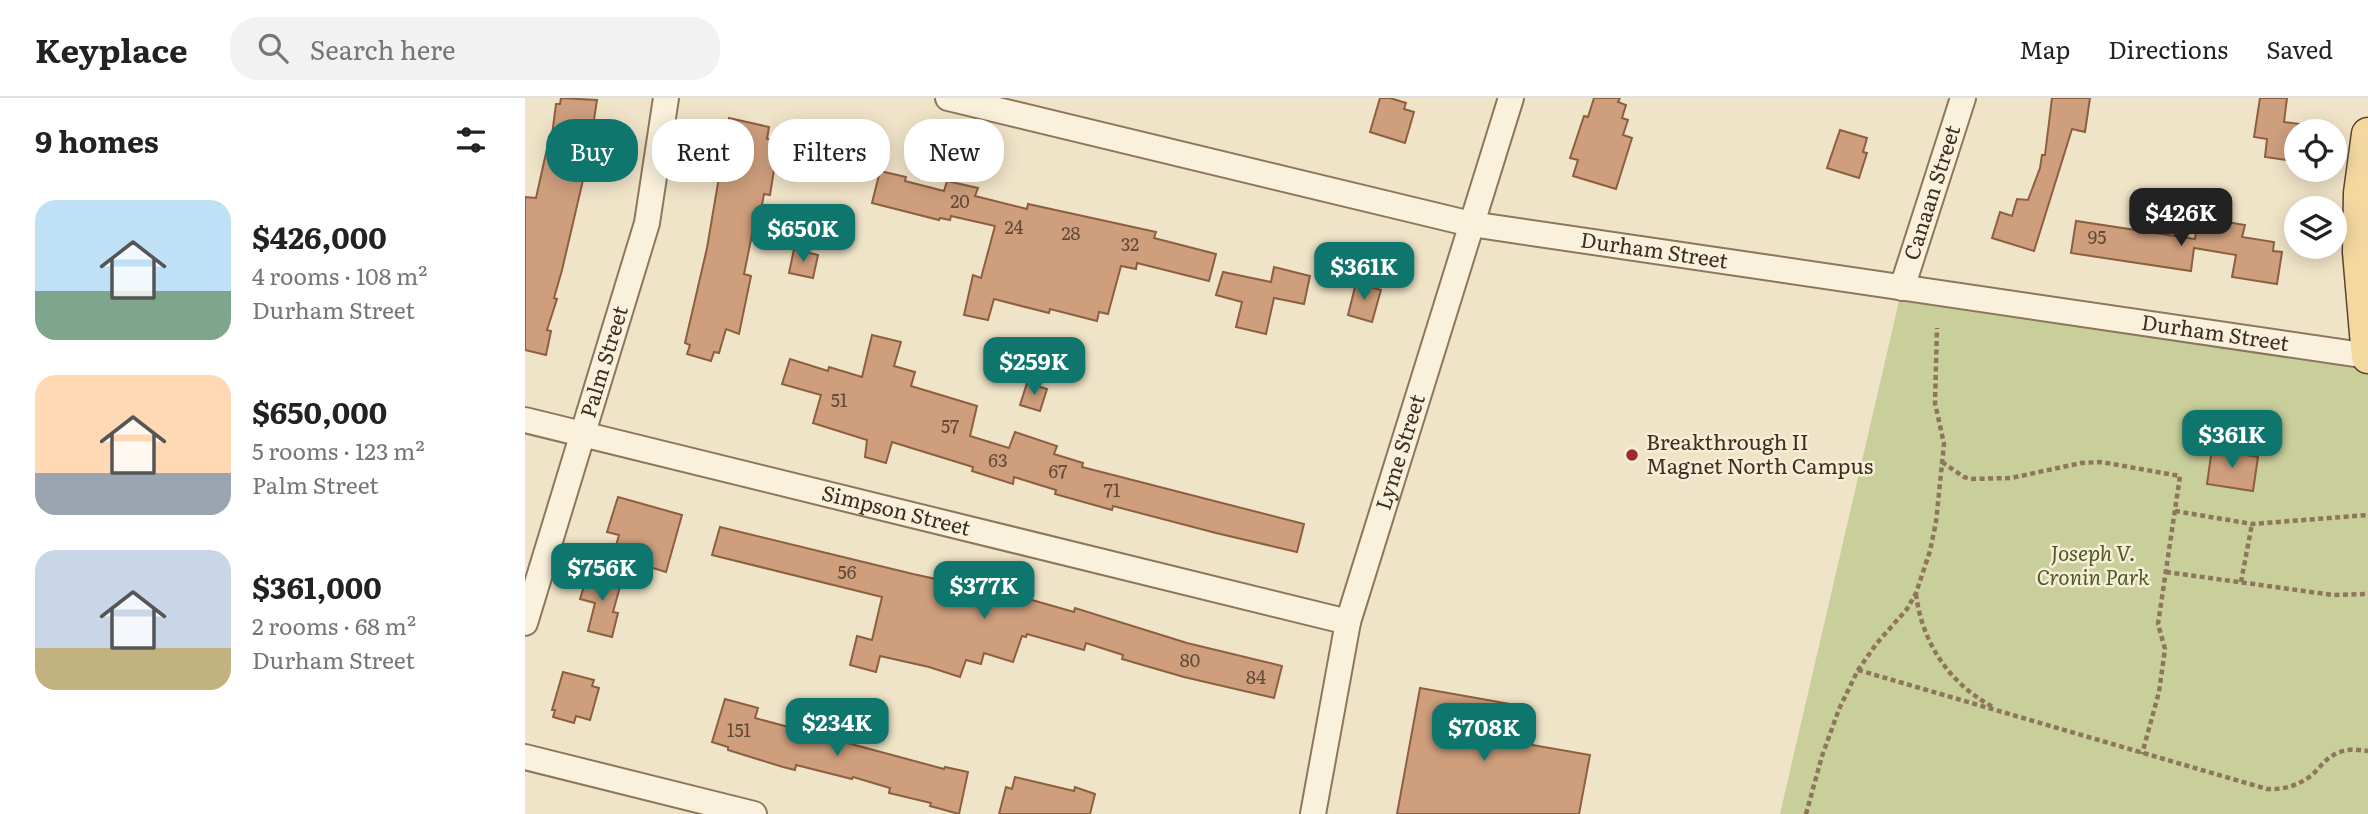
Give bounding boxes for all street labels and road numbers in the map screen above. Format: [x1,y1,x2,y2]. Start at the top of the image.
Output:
street label: Canaan Street [1894,120,1967,263]
street label: Durham Street [1579,222,1731,275]
street label: Palm Street [571,301,634,421]
street label: Durham Street [2140,305,2292,357]
street label: Lyme Street [1366,389,1431,513]
street label: Simpson Street [819,475,975,542]

